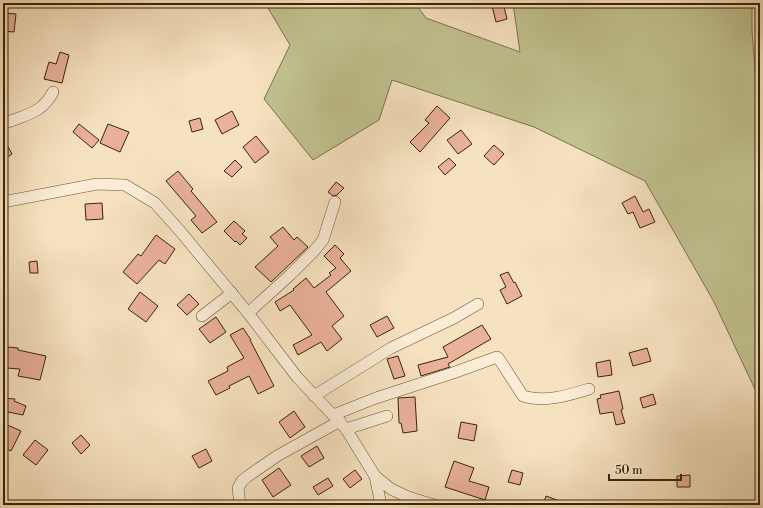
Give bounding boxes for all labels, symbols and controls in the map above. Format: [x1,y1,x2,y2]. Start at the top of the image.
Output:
scale bar [609,456,681,482]
text: 50 m [615,463,643,478]

